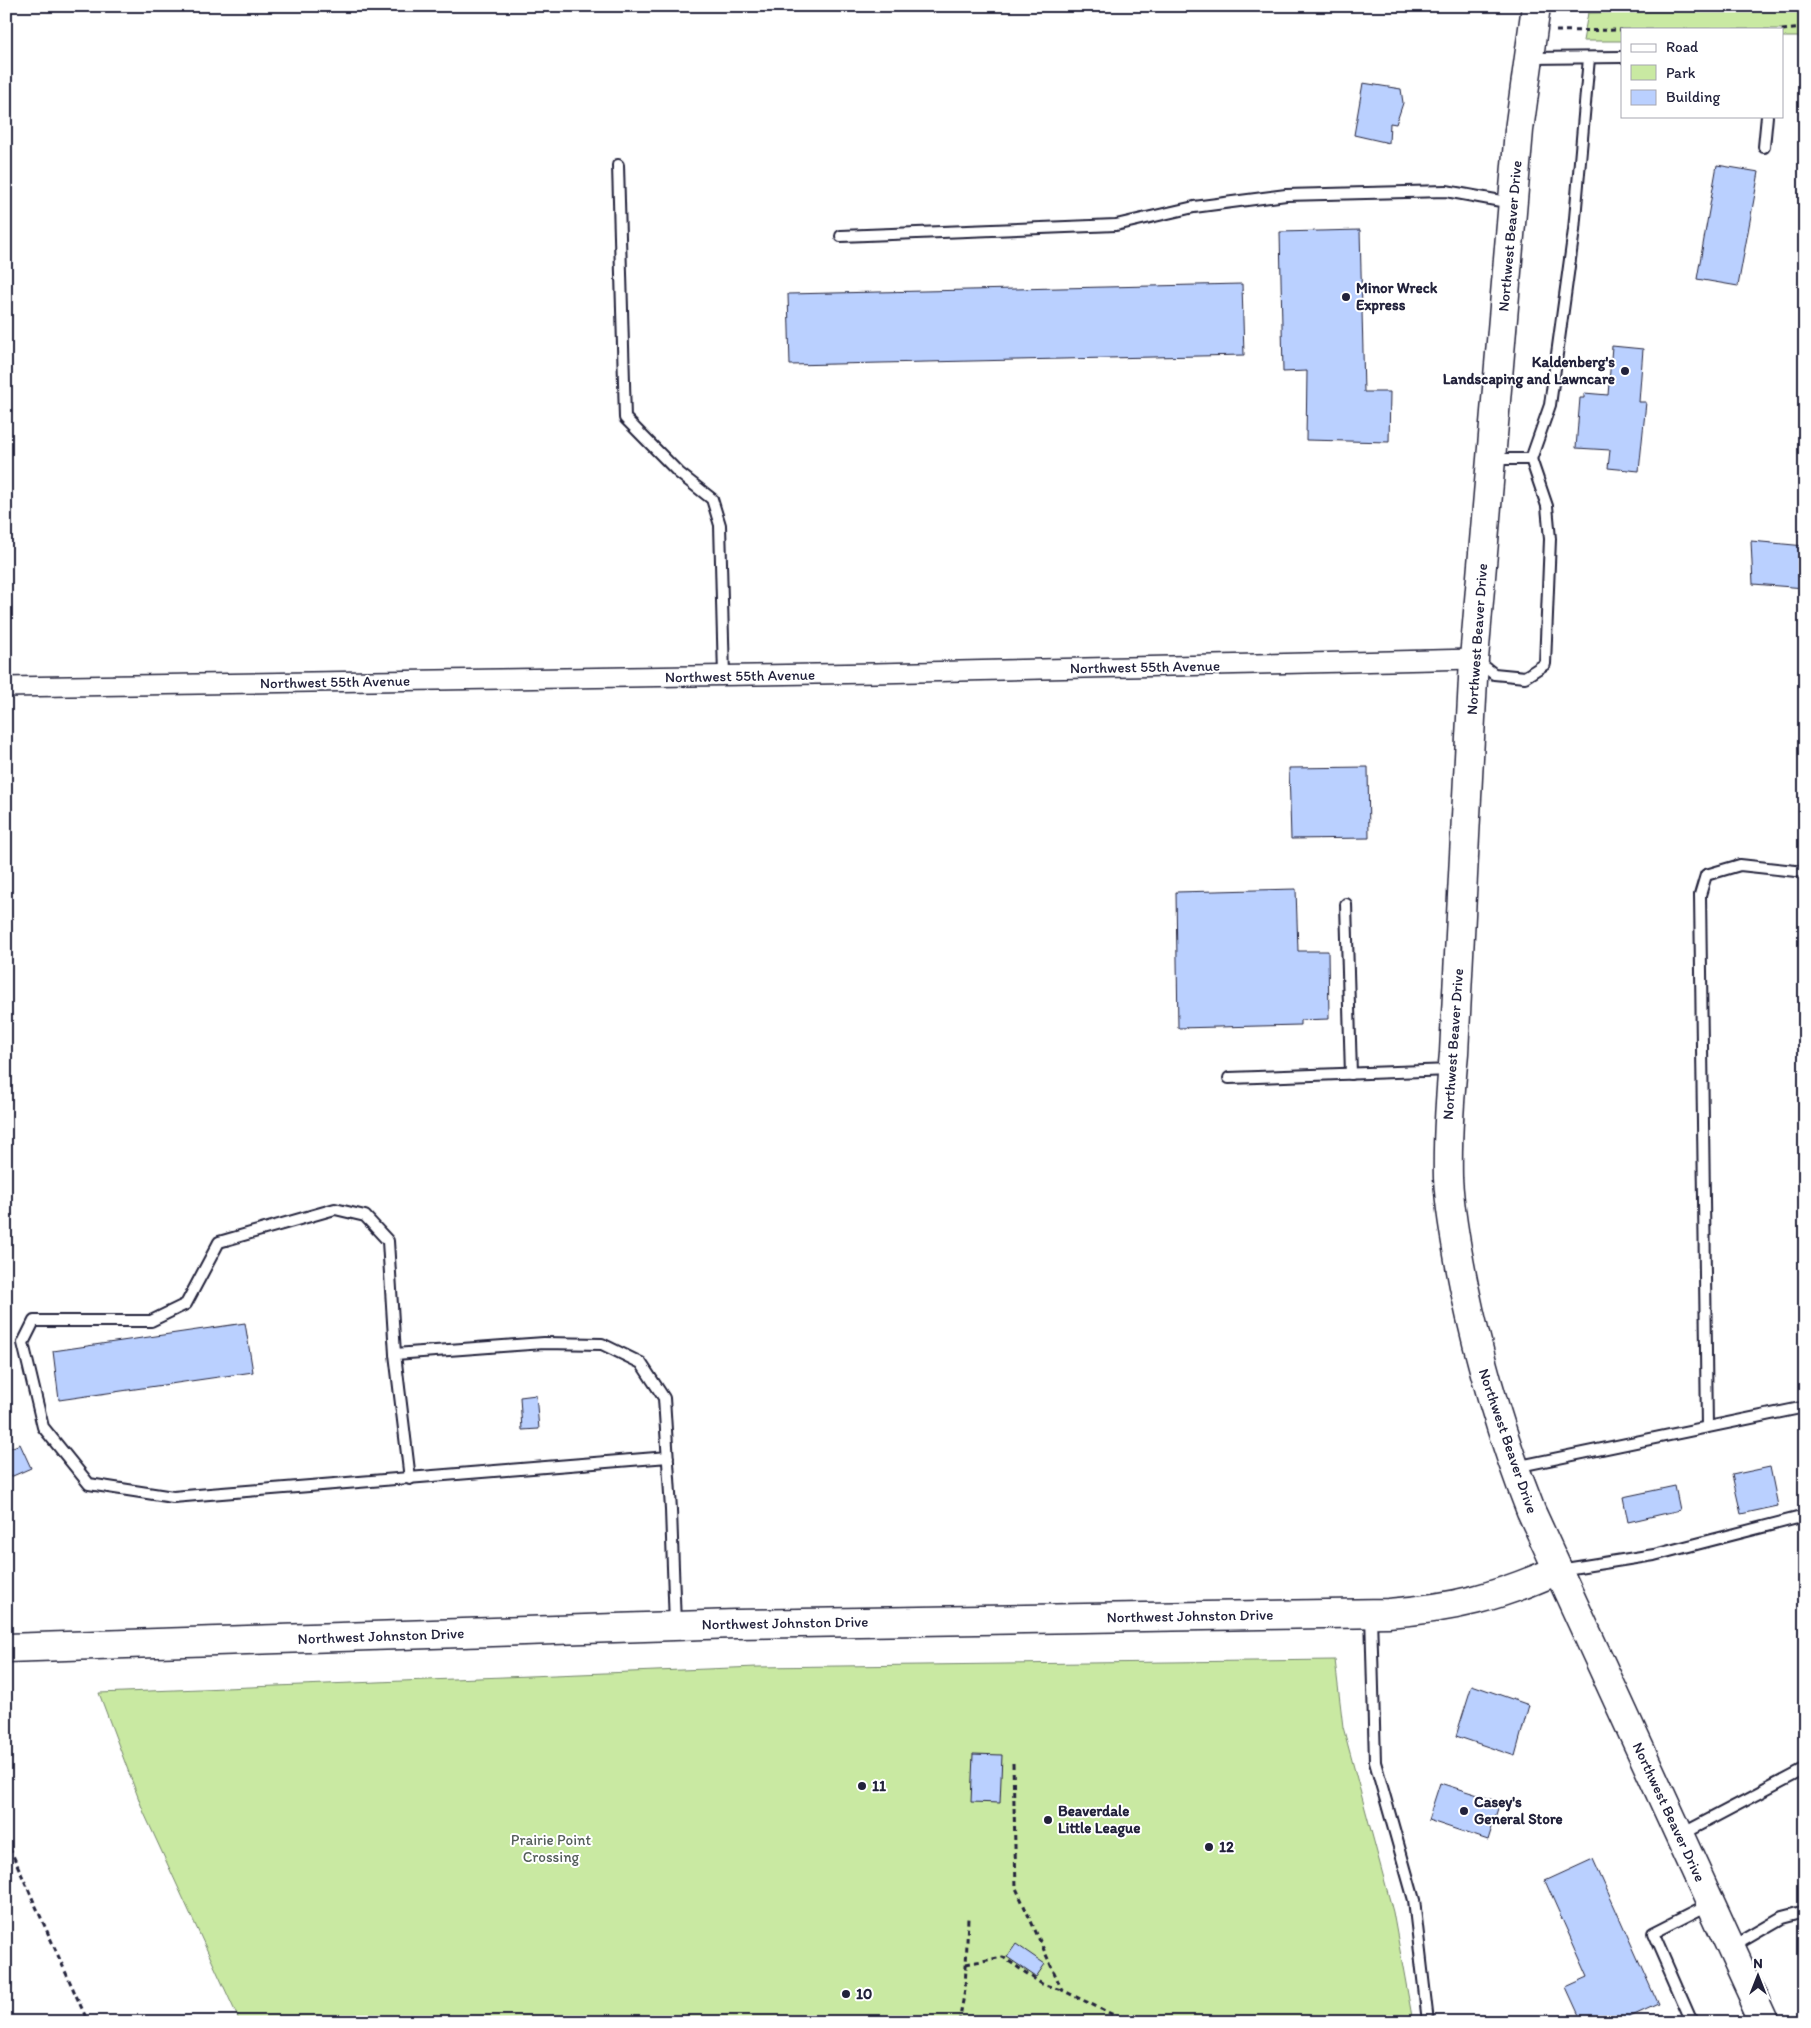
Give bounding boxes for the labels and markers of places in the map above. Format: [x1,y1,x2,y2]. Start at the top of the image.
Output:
place label: Minor Wreck Express [1356,279,1438,315]
marker: Minor Wreck Express [1340,291,1352,303]
place label: Kaldenberg's Landscaping and Lawncare [1443,353,1615,389]
marker: Kaldenberg's Landscaping and Lawncare [1619,365,1631,377]
place label: 11 [872,1777,886,1795]
marker: 11 [856,1780,868,1792]
place label: Casey's General Store [1474,1793,1563,1828]
place label: Beaverdale Little League [1058,1802,1141,1838]
marker: Casey's General Store [1458,1805,1470,1817]
marker: Beaverdale Little League [1042,1814,1054,1826]
place label: 12 [1219,1838,1234,1856]
marker: 12 [1203,1841,1215,1853]
place label: 10 [856,1985,872,2003]
marker: 10 [840,1988,852,2000]

